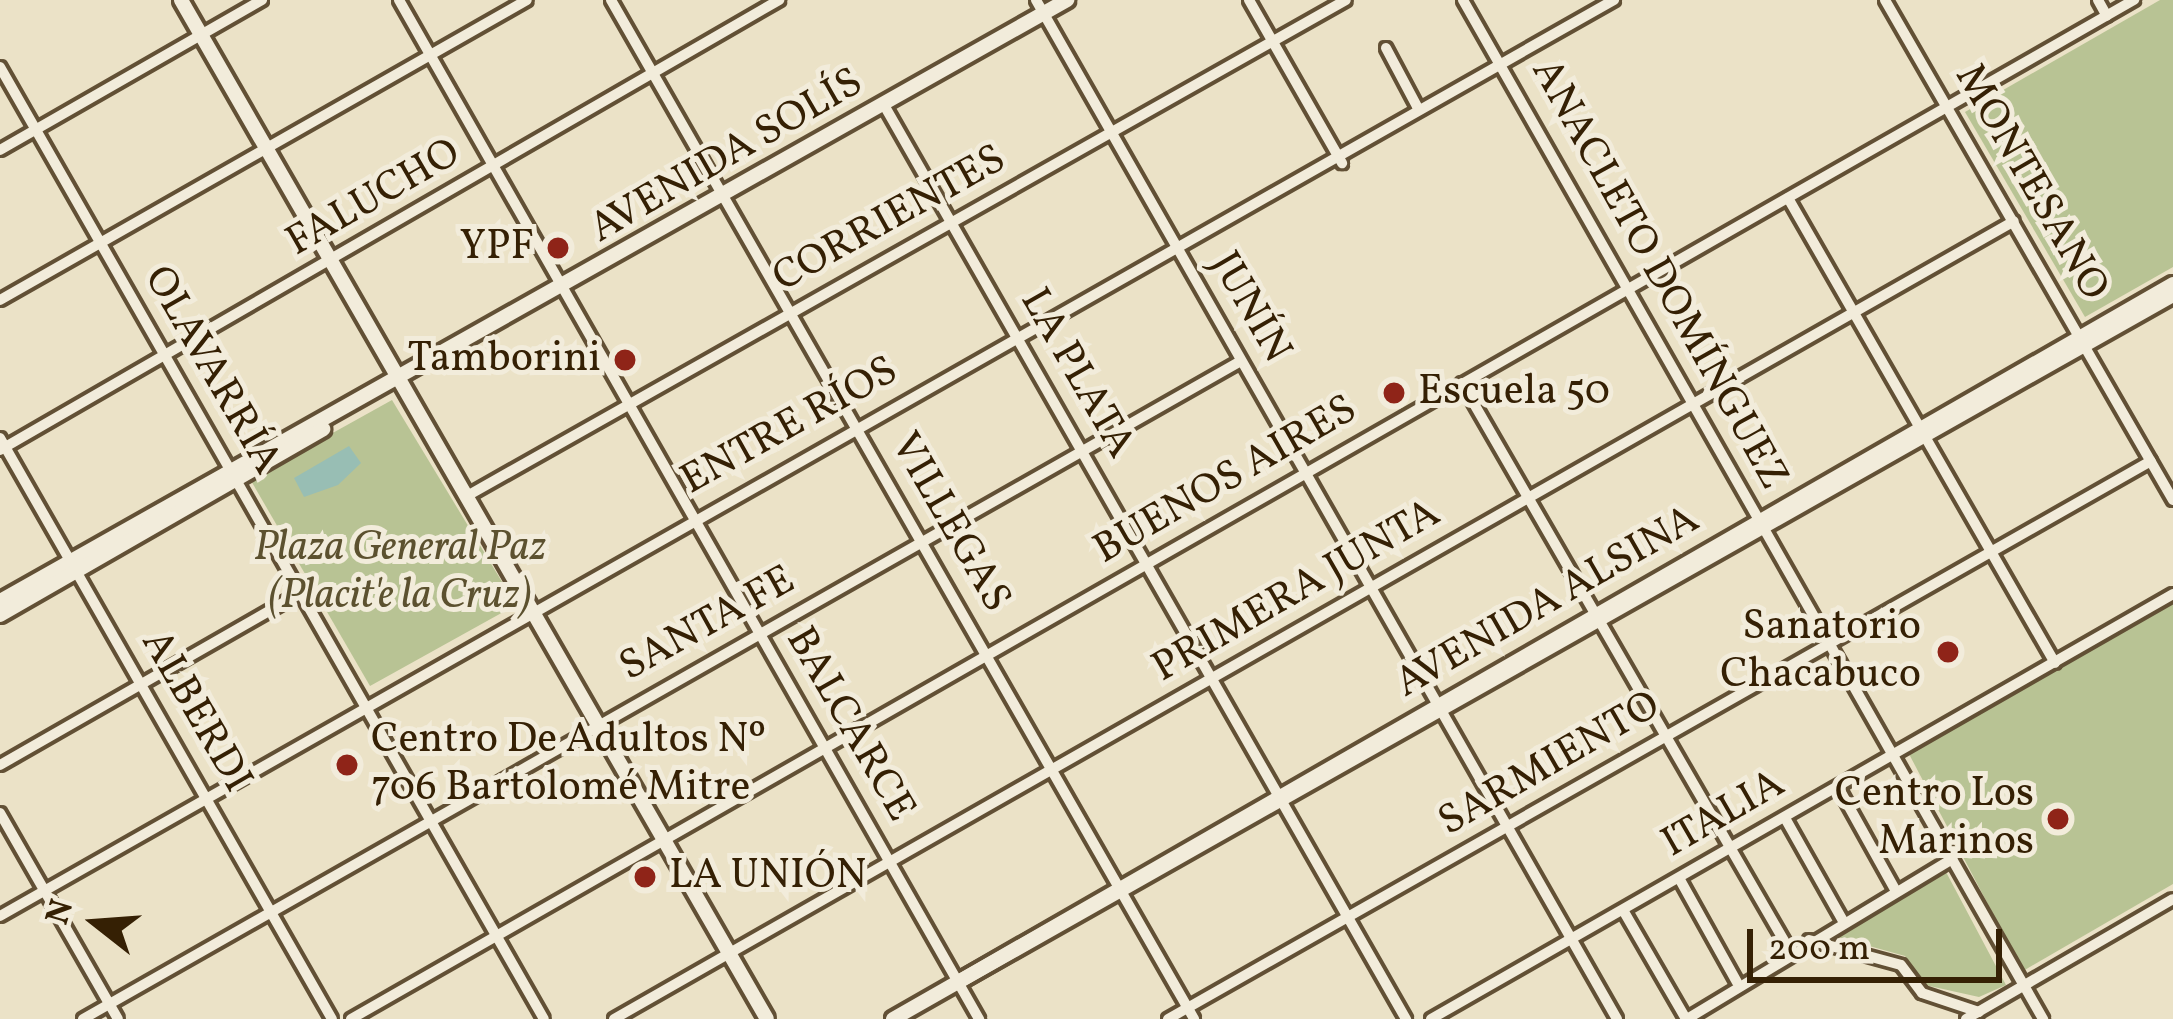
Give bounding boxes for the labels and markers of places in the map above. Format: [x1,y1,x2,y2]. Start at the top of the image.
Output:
place label: YPF [460,223,534,273]
marker: YPF [545,235,571,261]
place label: Tamborini [408,335,601,385]
marker: Tamborini [612,347,638,373]
place label: Escuela 50 [1418,368,1610,418]
marker: Escuela 50 [1381,380,1407,406]
place label: Sanatorio Chacabuco [1720,603,1921,702]
marker: Sanatorio Chacabuco [1932,636,1964,668]
place label: Centro De Adultos Nº 706 Bartolomé Mitre [371,716,766,814]
marker: Centro De Adultos Nº 706 Bartolomé Mitre [334,752,360,778]
place label: Centro Los Marinos [1835,770,2034,868]
marker: Centro Los Marinos [2045,806,2071,832]
place label: LA UNIÓN [669,852,867,902]
marker: LA UNIÓN [632,864,658,890]

